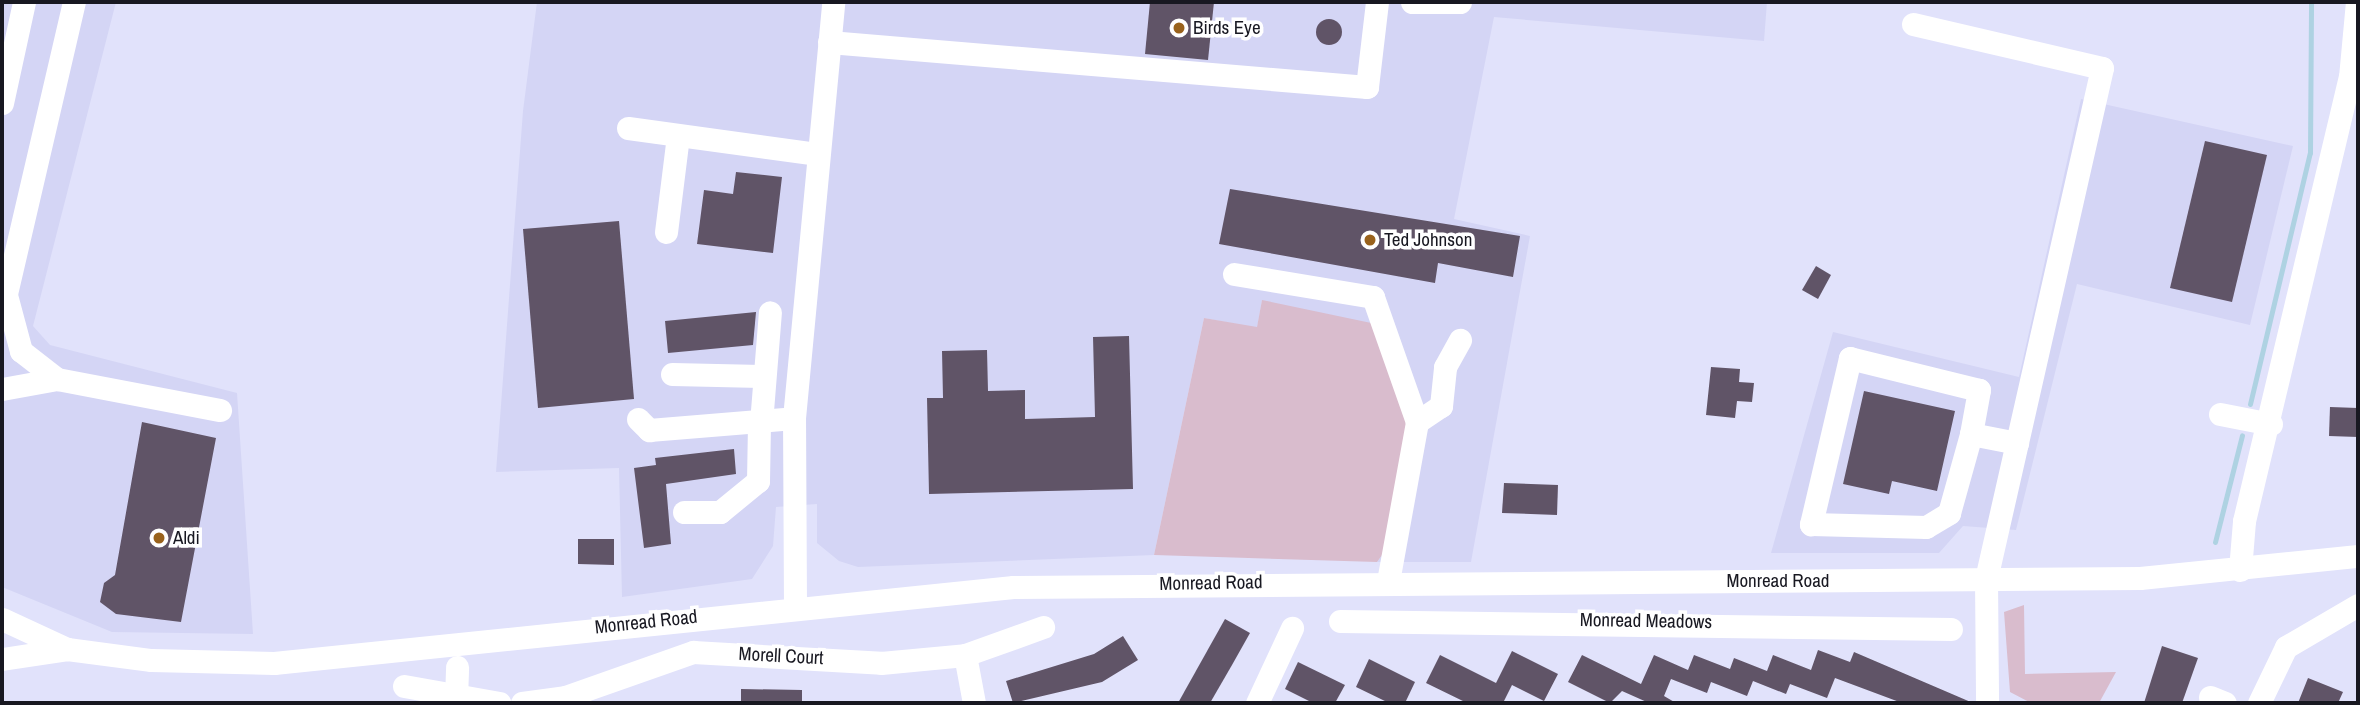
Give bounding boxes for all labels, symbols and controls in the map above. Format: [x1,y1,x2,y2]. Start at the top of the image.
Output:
place label: Birds Eye [1193,17,1261,39]
marker: Birds Eye [1171,20,1187,36]
place label: Ted Johnson [1384,229,1472,251]
marker: Ted Johnson [1362,232,1378,248]
place label: Aldi [173,527,200,549]
marker: Aldi [151,530,167,546]
street label: Monread Road [1726,570,1830,592]
street label: Monread Road [1159,571,1263,595]
street label: Monread Road [594,605,698,639]
street label: Monread Meadows [1580,608,1712,634]
street label: Morell Court [738,642,824,670]

